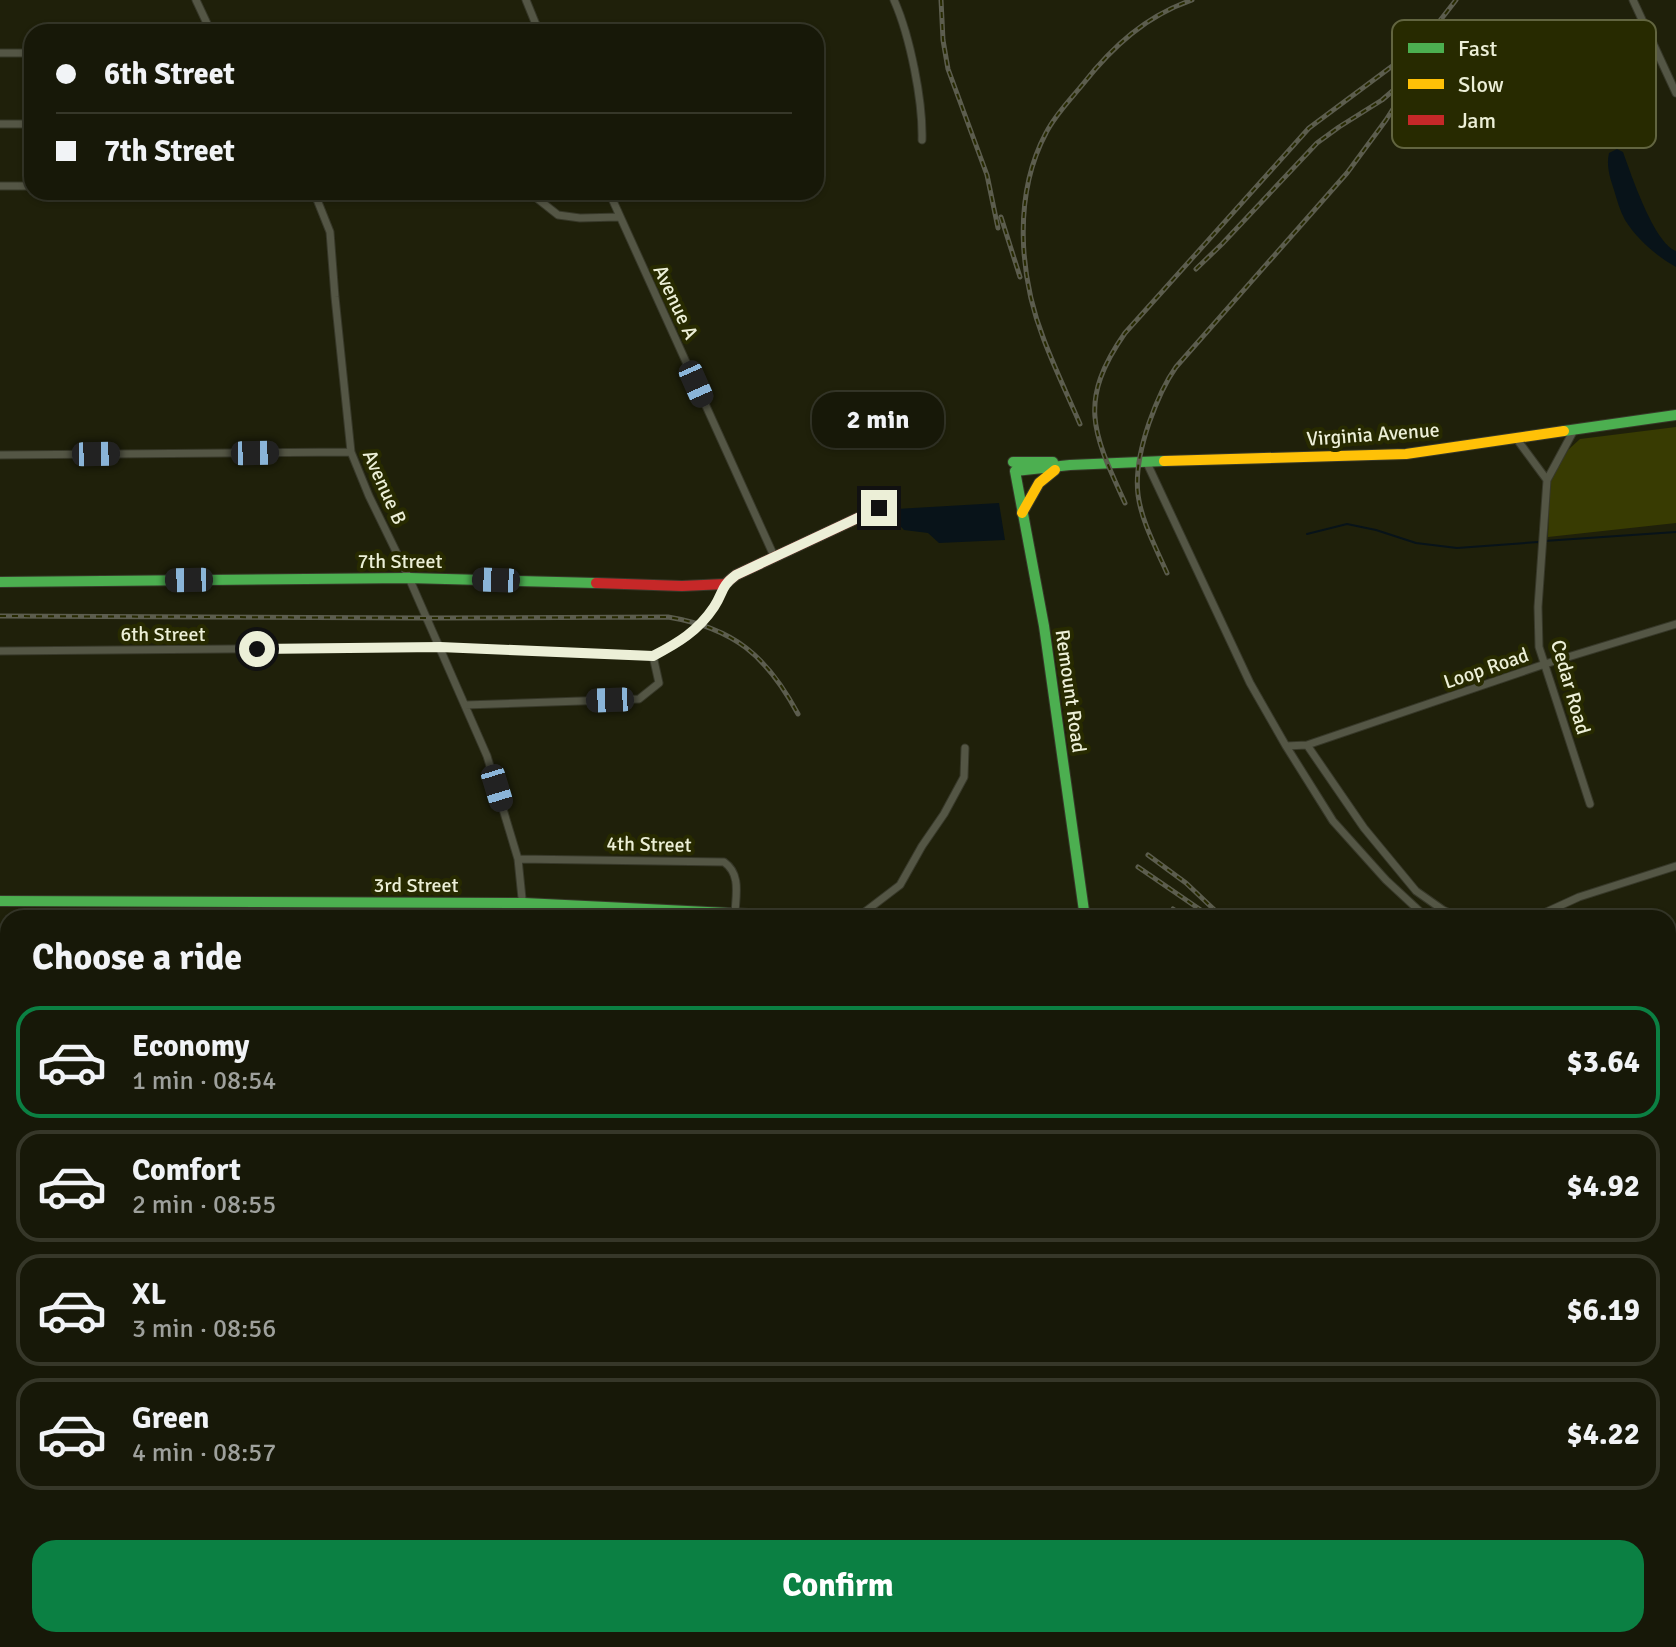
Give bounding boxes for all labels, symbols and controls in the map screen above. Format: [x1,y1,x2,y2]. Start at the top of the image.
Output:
legend [1392,20,1656,148]
text: Fast [1458,35,1498,62]
text: 6th Street [104,56,235,93]
text: Slow [1458,71,1504,98]
text: Jam [1458,107,1496,134]
text: 7th Street [104,133,235,170]
street label: Avenue A [647,261,704,343]
car [675,357,717,411]
callout: 2 min [813,392,945,448]
text: 2 min [847,404,909,436]
street label: Virginia Avenue [1306,417,1440,452]
car [231,441,279,465]
car [72,442,120,466]
street label: Avenue B [357,446,412,528]
route end [861,490,897,526]
street label: 7th Street [357,549,443,574]
car [472,567,520,593]
car [165,568,213,592]
street label: 6th Street [120,622,206,647]
street label: Remount Road [1049,628,1092,754]
route start [239,631,275,667]
street label: Cedar Road [1545,637,1596,737]
street label: Loop Road [1440,642,1532,695]
car [586,687,634,713]
car [479,762,515,814]
street label: 4th Street [606,831,692,858]
street label: 3rd Street [373,873,459,898]
text: Choose a ride [32,935,242,980]
icon: car [36,1026,108,1098]
text: Economy [132,1028,249,1065]
text: $3.64 [1567,1044,1640,1081]
text: 1 min · 08:54 [132,1065,276,1097]
icon: car [36,1150,108,1222]
text: Comfort [132,1152,241,1189]
text: $4.92 [1567,1168,1640,1205]
text: 2 min · 08:55 [132,1189,276,1221]
icon: car [36,1274,108,1346]
text: XL [132,1276,166,1313]
text: $6.19 [1567,1292,1640,1329]
text: 3 min · 08:56 [132,1313,276,1345]
icon: car [36,1398,108,1470]
text: Green [132,1400,209,1437]
text: $4.22 [1567,1416,1640,1453]
text: 4 min · 08:57 [132,1437,276,1469]
button: Confirm [32,1540,1644,1632]

